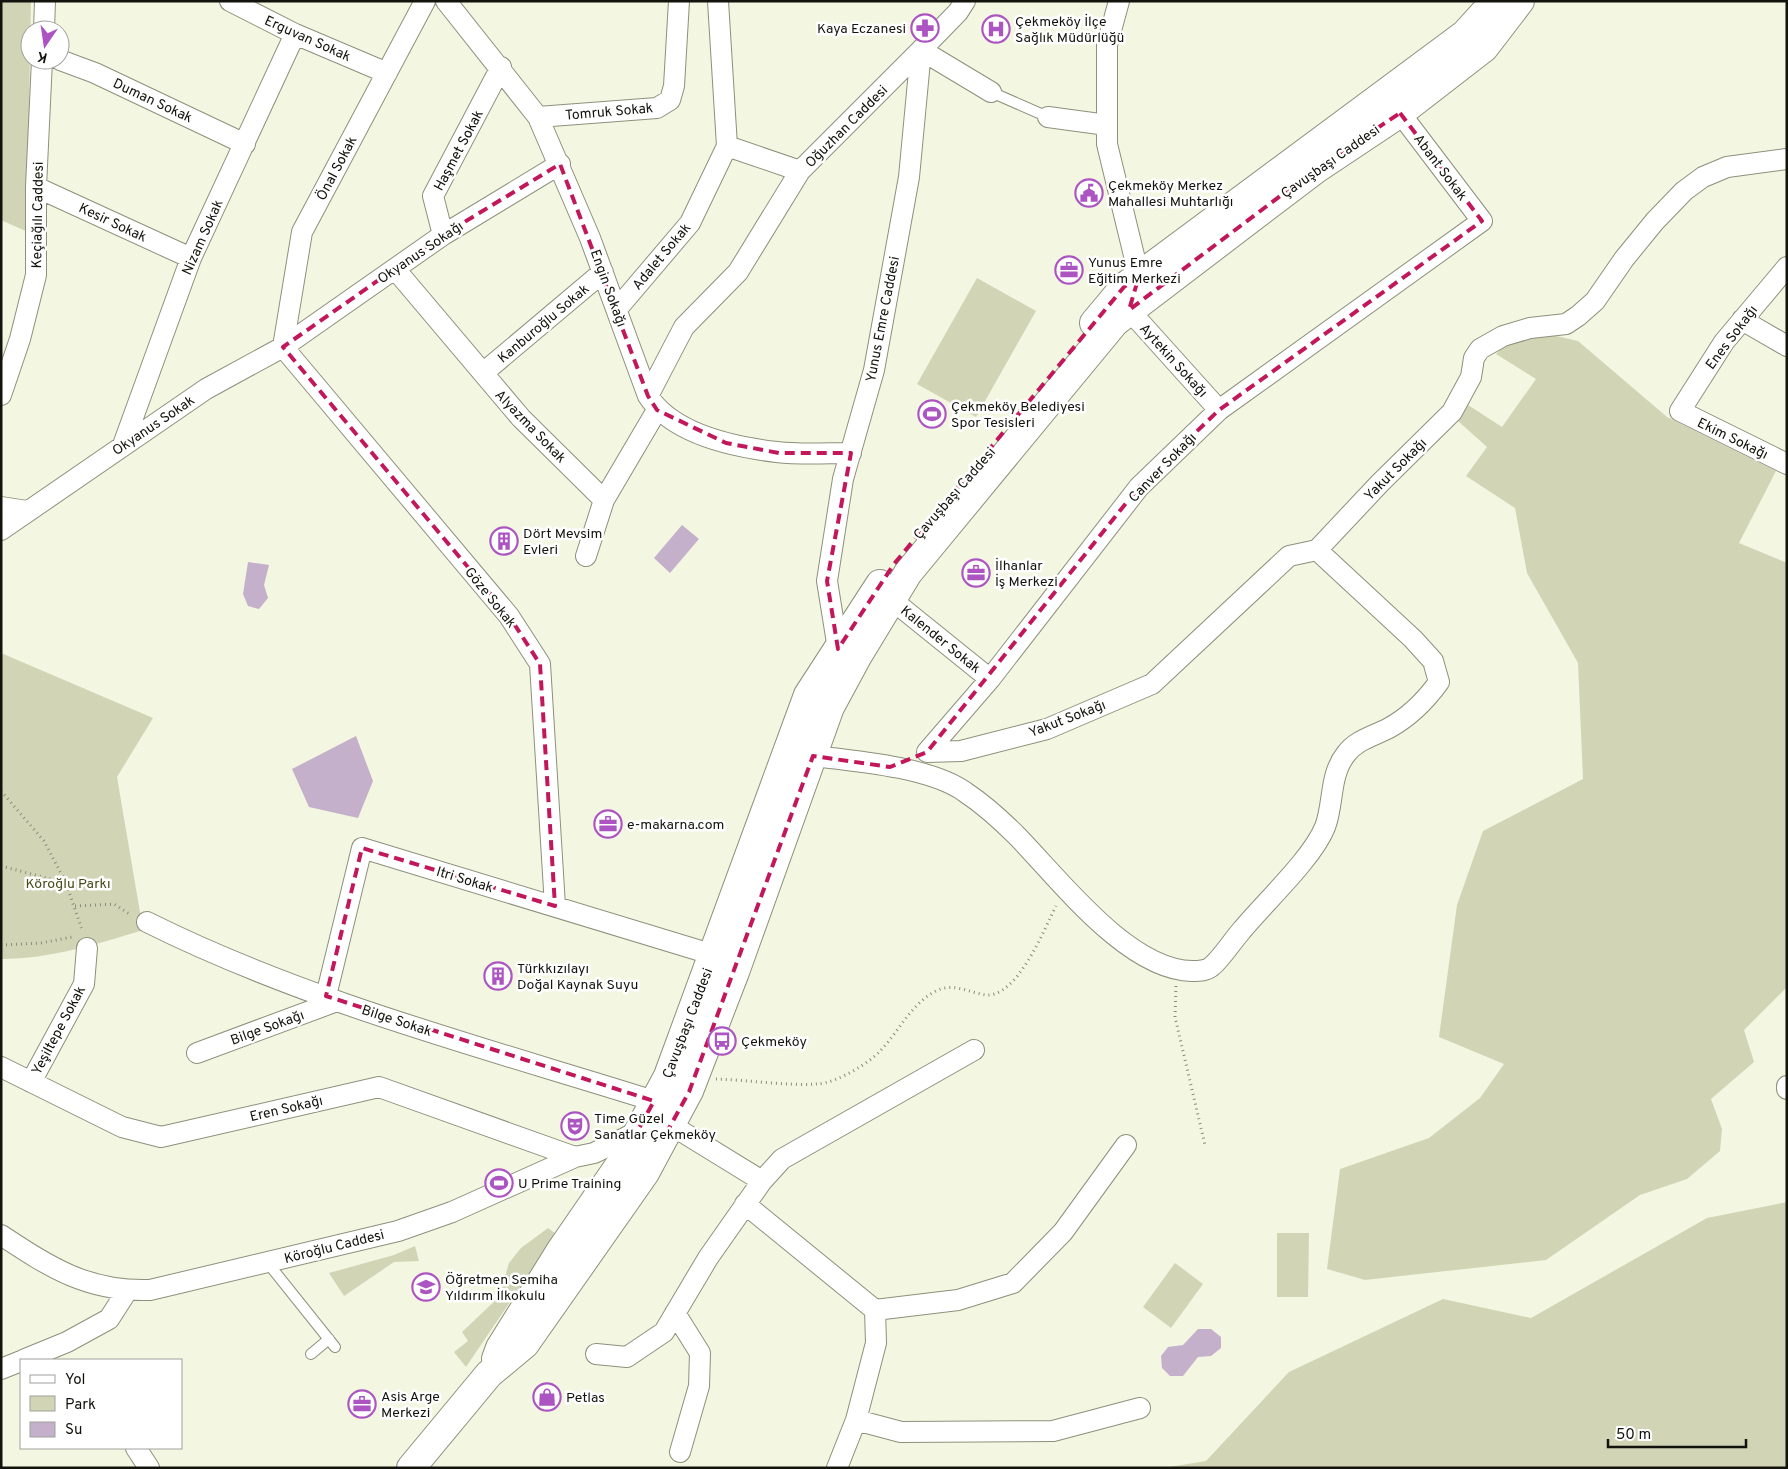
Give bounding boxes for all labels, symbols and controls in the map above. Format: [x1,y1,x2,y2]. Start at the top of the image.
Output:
street label: Erguvan Sokak [262,13,353,66]
pharmacy icon: Kaya Eczanesi [910,13,940,43]
place label: Çekmeköy İlçe Sağlık Müdürlüğü [1015,13,1124,47]
hospital icon: Çekmeköy İlçe Sağlık Müdürlüğü [981,14,1011,44]
north arrow [20,20,70,70]
place label: Kaya Eczanesi [817,21,906,38]
text: K [36,47,49,66]
street label: Duman Sokak [110,75,195,127]
street label: Oğuzhan Caddesi [802,82,892,172]
street label: Tomruk Sokak [564,100,654,125]
street label: Haşmet Sokak [431,107,488,194]
street label: Çavuşbaşı Caddesi [1278,122,1384,203]
street label: Abant Sokak [1409,131,1470,205]
street label: Önal Sokak [312,133,361,204]
street label: Keçiağılı Caddesi [29,162,48,269]
public building icon: Çekmeköy Merkez Mahallesi Muhtarlığı [1074,178,1104,208]
place label: Çekmeköy Merkez Mahallesi Muhtarlığı [1108,178,1233,211]
street label: Nizam Sokak [179,197,228,278]
street label: Kesir Sokak [76,200,149,246]
street label: Okyanus Sokağı [375,218,467,288]
street label: Adalet Sokak [629,220,695,294]
street label: Engin Sokağı [586,247,629,330]
street label: Yunus Emre Caddesi [863,255,904,384]
office icon: Yunus Emre Eğitim Merkezi [1054,255,1084,285]
place label: Yunus Emre Eğitim Merkezi [1088,255,1181,288]
street label: Kanburoğlu Sokak [495,281,593,367]
street label: Enes Sokağı [1703,303,1762,373]
street label: Aytekin Sokağı [1135,321,1210,401]
street label: Alyazma Sokak [491,387,569,467]
street label: Okyanus Sokak [109,392,198,460]
sports icon: Çekmeköy Belediyesi Spor Tesisleri [917,399,947,429]
place label: Çekmeköy Belediyesi Spor Tesisleri [951,399,1085,432]
street label: Ekim Sokağı [1694,415,1771,464]
street label: Canver Sokağı [1126,430,1200,506]
street label: Yakut Sokağı [1361,435,1431,505]
street label: Çavuşbaşı Caddesi [910,444,1000,544]
building icon: Dört Mevsim Evleri [489,526,519,556]
place label: Dört Mevsim Evleri [523,526,602,559]
place label: İlhanlar İş Merkezi [995,557,1058,591]
office icon: İlhanlar İş Merkezi [961,558,991,588]
street label: Göze Sokak [460,564,519,632]
street label: Kalender Sokak [897,603,983,678]
street label: Yakut Sokağı [1027,697,1108,742]
office icon: e-makarna.com [593,809,623,839]
place label: e-makarna.com [627,817,724,834]
street label: Itri Sokak [434,864,495,897]
park label: Köroğlu Parkı [25,876,111,893]
building icon: Türkkızılayı Doğal Kaynak Suyu [483,961,513,991]
place label: Türkkızılayı Doğal Kaynak Suyu [517,961,638,994]
street label: Çavuşbaşı Caddesi [660,966,717,1081]
street label: Yeşiltepe Sokak [29,983,90,1078]
street label: Bilge Sokak [359,1002,434,1041]
street label: Bilge Sokağı [228,1007,307,1050]
bus stop icon: Çekmeköy [707,1026,737,1056]
place label: Çekmeköy [741,1034,807,1051]
street label: Eren Sokağı [248,1093,324,1126]
theatre icon: Time Güzel Sanatlar Çekmeköy [560,1111,590,1141]
place label: Time Güzel Sanatlar Çekmeköy [594,1111,716,1144]
sports icon: U Prime Training [484,1168,514,1198]
place label: U Prime Training [518,1176,621,1193]
street label: Köroğlu Caddesi [283,1227,386,1268]
place label: Öğretmen Semiha Yıldırım İlkokulu [445,1271,558,1305]
school or university icon: Öğretmen Semiha Yıldırım İlkokulu [411,1272,441,1302]
legend [20,1359,182,1449]
text: Yol [65,1371,86,1390]
shop icon: Petlas [532,1382,562,1412]
office icon: Asis Arge Merkezi [347,1389,377,1419]
place label: Asis Arge Merkezi [381,1389,440,1422]
place label: Petlas [566,1390,605,1407]
text: Park [65,1396,96,1415]
scale bar [1608,1416,1746,1448]
text: Su [65,1421,82,1440]
text: 50 m [1616,1426,1651,1445]

